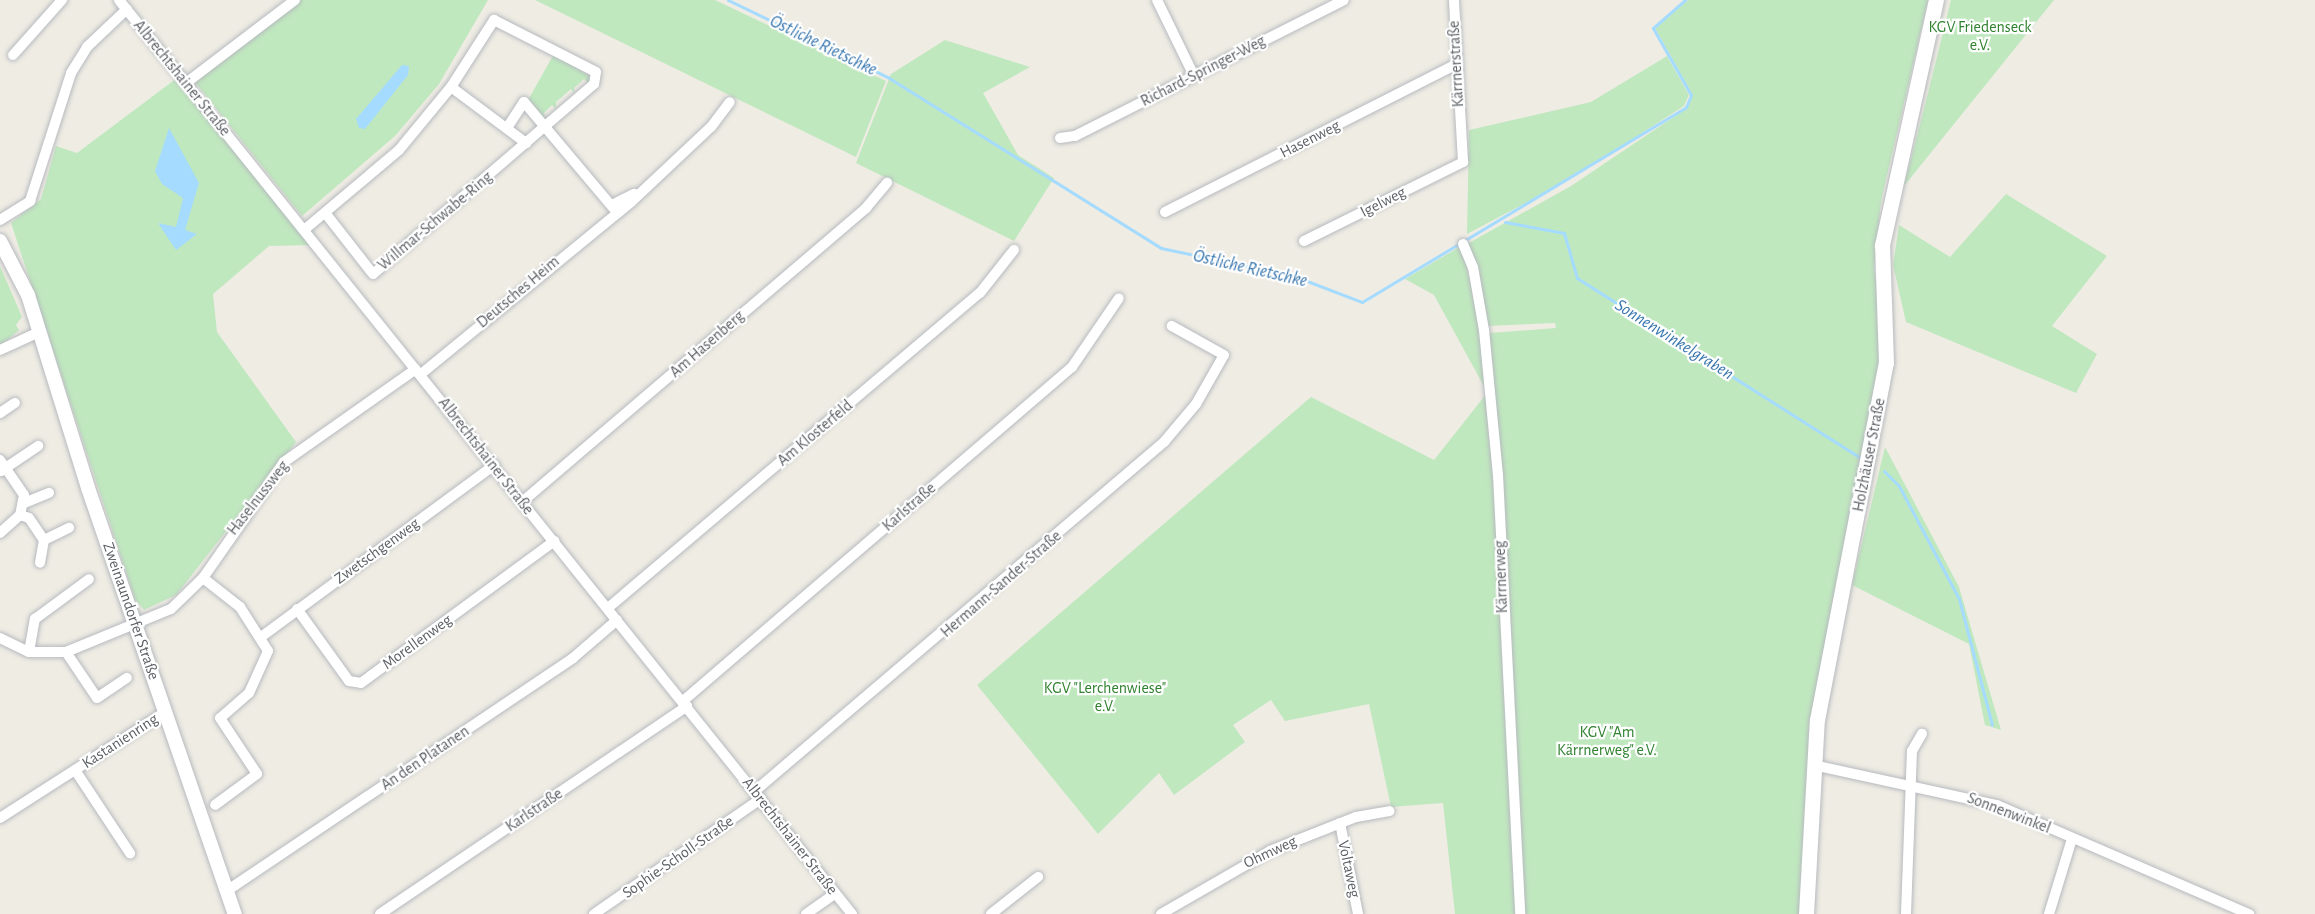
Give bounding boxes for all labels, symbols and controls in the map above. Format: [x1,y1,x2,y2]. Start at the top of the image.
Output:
water label: Östliche Rietschke [766,11,880,81]
street label: Albrechtshainer Straße [129,16,235,140]
park label: KGV Friedenseck e.V. [1928,17,2032,55]
street label: Kärrnerstraße [1444,20,1468,108]
street label: Richard-Springer-Weg [1137,31,1269,111]
street label: Hasenweg [1277,116,1343,162]
street label: Willmar-Schwabe-Ring [374,167,496,275]
street label: Igelweg [1357,182,1409,222]
water label: Östliche Rietschke [1191,245,1309,293]
street label: Deutsches Heim [473,252,563,332]
water label: Sonnenwinkelgraben [1611,295,1737,385]
street label: Am Hasenberg [666,306,748,382]
street label: Albrechtshainer Straße [434,394,538,518]
street label: Am Klosterfeld [773,396,857,470]
street label: Holzhäuser Straße [1849,397,1889,513]
street label: Haselnussweg [223,457,293,539]
street label: Karlstraße [878,479,940,535]
street label: Zwetschgenweg [331,514,423,588]
street label: Hermann-Sander-Straße [937,526,1065,642]
street label: Zweinaundorfer Straße [98,540,164,682]
street label: Kärrnerweg [1490,540,1512,614]
street label: Morellenweg [378,610,456,674]
park label: KGV "Lerchenwiese" e.V. [1044,678,1166,716]
street label: Kastanienring [78,709,162,773]
street label: An den Platanen [377,721,473,795]
park label: KGV "Am Kärrnerweg" e.V. [1557,722,1657,760]
street label: Albrechtshainer Straße [738,774,842,898]
street label: Karlstraße [502,784,566,836]
street label: Sonnenwinkel [1965,788,2053,838]
street label: Sophie-Scholl-Straße [619,811,737,903]
street label: Ohmweg [1240,831,1300,873]
street label: Voltaweg [1334,839,1364,899]

